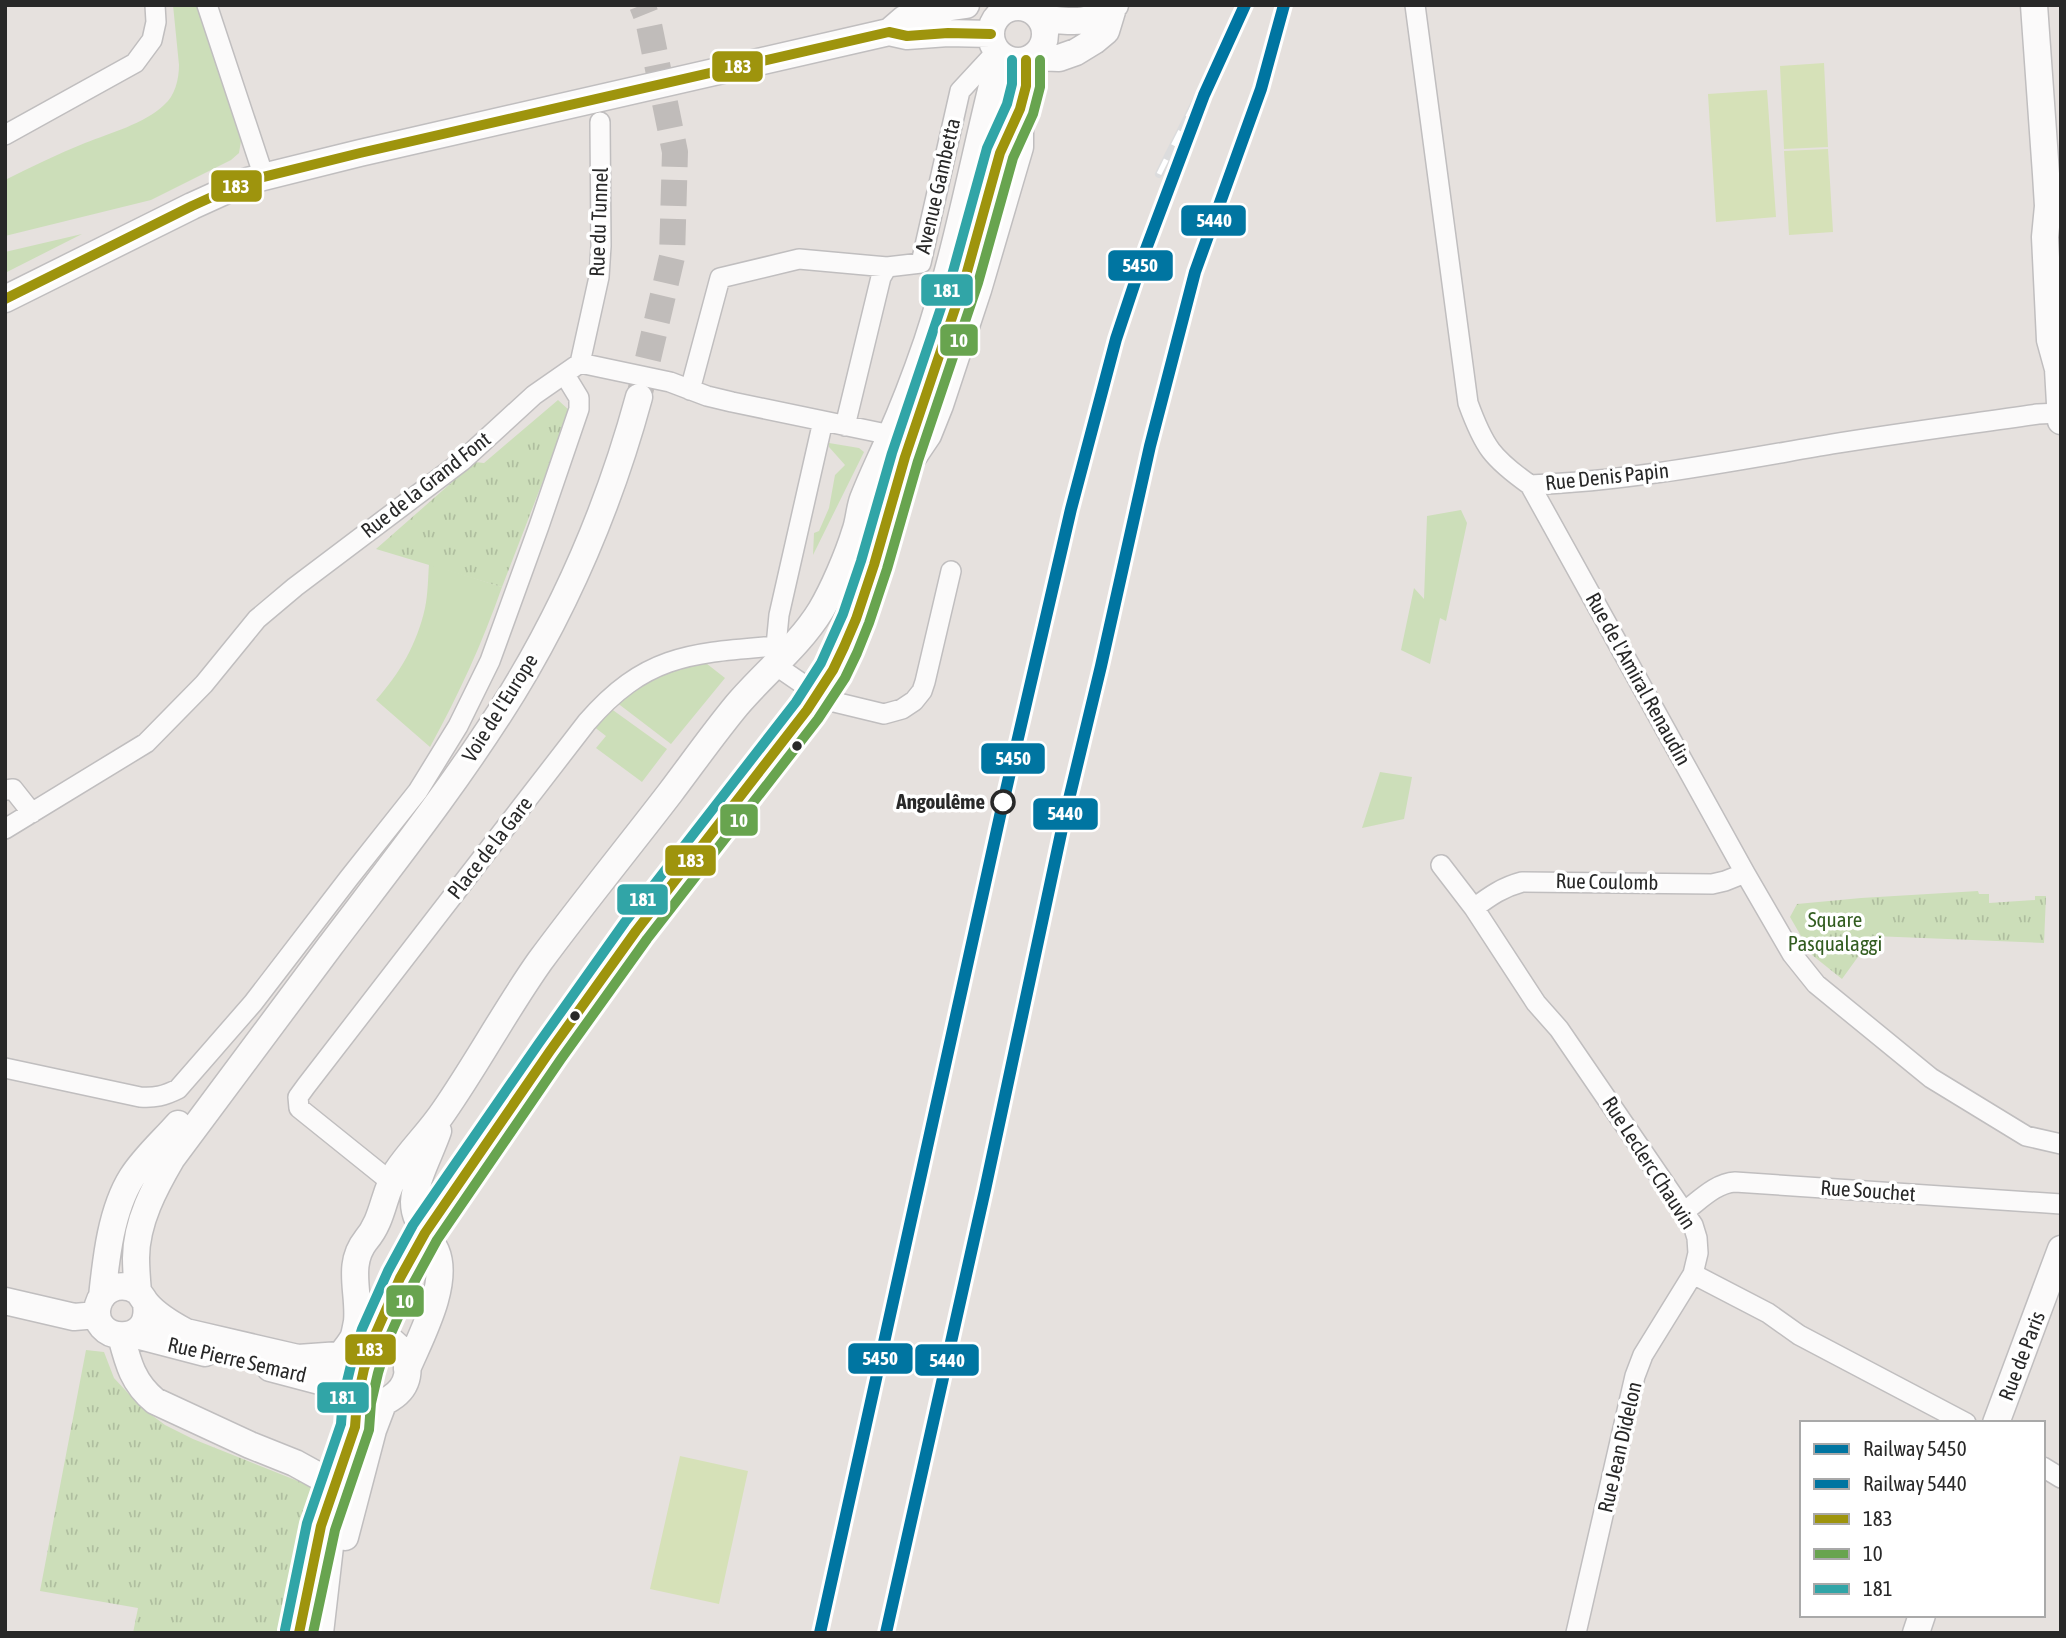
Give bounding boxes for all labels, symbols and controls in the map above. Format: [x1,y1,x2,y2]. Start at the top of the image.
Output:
line badge: 183 [711,50,764,83]
text: 183 [725,55,751,77]
street label: Avenue Gambetta [910,116,964,256]
street label: Rue du Tunnel [584,166,612,277]
line badge: 183 [210,169,263,203]
text: 183 [223,175,249,197]
line badge: 5440 [1180,204,1247,237]
text: 5440 [1196,209,1232,231]
line badge: 5450 [1107,249,1174,282]
text: 5450 [1122,254,1158,276]
line badge: 181 [920,273,974,307]
text: 181 [934,279,960,301]
line badge: 10 [939,323,979,357]
text: 10 [950,329,968,351]
street label: Rue de la Grand Font [356,426,495,542]
street label: Rue Denis Papin [1544,458,1670,494]
street label: Rue de l'Amiral Renaudin [1581,588,1696,769]
street label: Voie de l'Europe [456,649,542,766]
unlabelled marker [790,739,804,753]
line badge: 5450 [980,742,1046,775]
text: 5450 [995,747,1031,769]
place label: Angoulême [895,789,985,813]
marker: Angoulême [991,790,1015,814]
street label: Place de la Gare [442,792,537,903]
line badge: 5440 [1032,797,1099,831]
text: 5440 [1047,802,1083,824]
line badge: 10 [719,803,759,837]
text: 10 [730,809,748,831]
line badge: 183 [664,844,717,877]
text: 183 [678,849,704,871]
street label: Rue Coulomb [1555,868,1659,894]
line badge: 181 [616,883,669,916]
text: 181 [630,888,656,910]
park label: Square Pasqualaggi [1788,907,1882,955]
unlabelled marker [568,1009,582,1023]
street label: Rue Leclerc Chauvin [1598,1092,1702,1233]
street label: Rue Souchet [1820,1175,1917,1205]
line badge: 10 [385,1284,425,1318]
text: 10 [396,1290,414,1312]
street label: Rue de Paris [1993,1308,2049,1404]
street label: Rue Pierre Semard [166,1331,309,1387]
line badge: 183 [344,1333,397,1366]
text: 183 [357,1338,383,1360]
line badge: 5450 [847,1342,914,1375]
line badge: 5440 [914,1343,980,1377]
text: 5450 [862,1347,898,1369]
text: 5440 [929,1349,965,1371]
street label: Rue Jean Didelon [1592,1379,1646,1515]
line badge: 181 [316,1381,370,1414]
text: 181 [330,1386,356,1408]
legend [1800,1421,2045,1617]
text: Railway 5450 [1863,1436,1967,1460]
text: Railway 5440 [1863,1471,1967,1495]
text: 183 [1863,1506,1893,1530]
text: 10 [1863,1541,1883,1565]
text: 181 [1863,1576,1893,1600]

